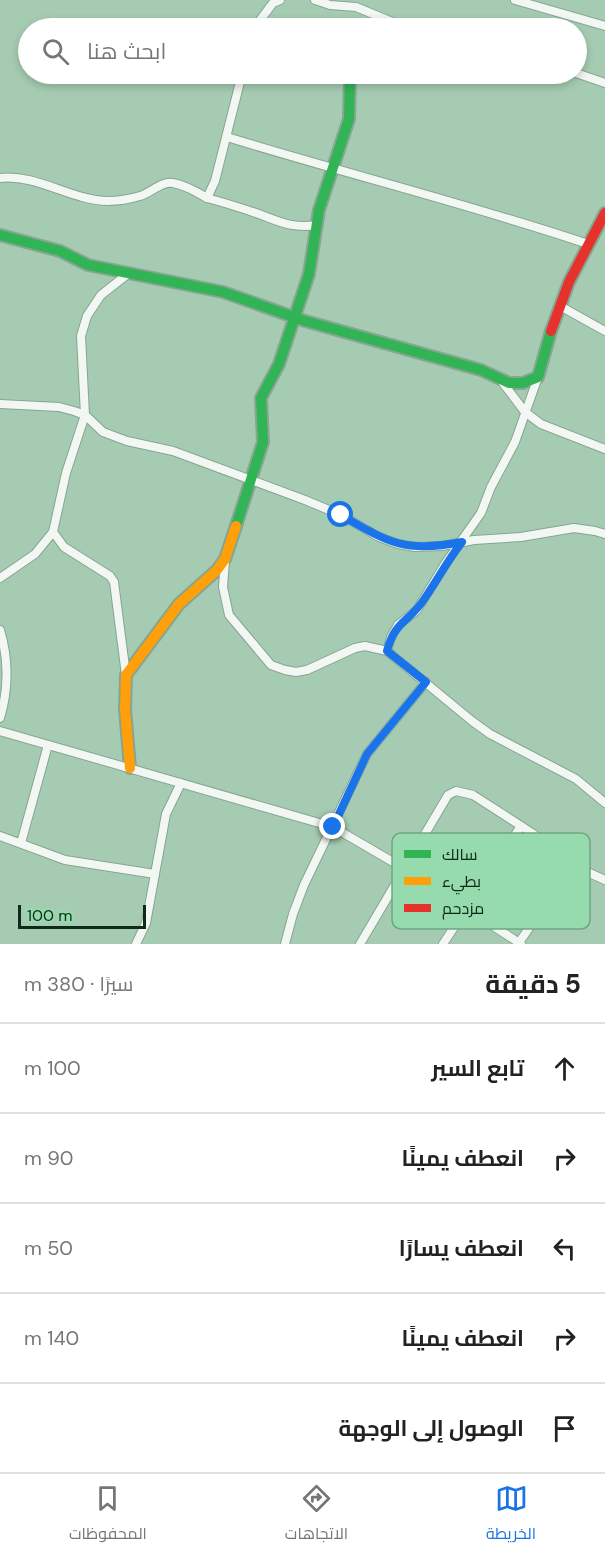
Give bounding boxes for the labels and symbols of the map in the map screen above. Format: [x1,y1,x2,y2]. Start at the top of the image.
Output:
route start [327,501,353,527]
route end [319,813,345,839]
legend [392,833,590,929]
text: سالك [442,844,477,865]
text: بطيء [442,871,481,895]
text: مزدحم [442,898,484,920]
scale bar [18,902,146,929]

